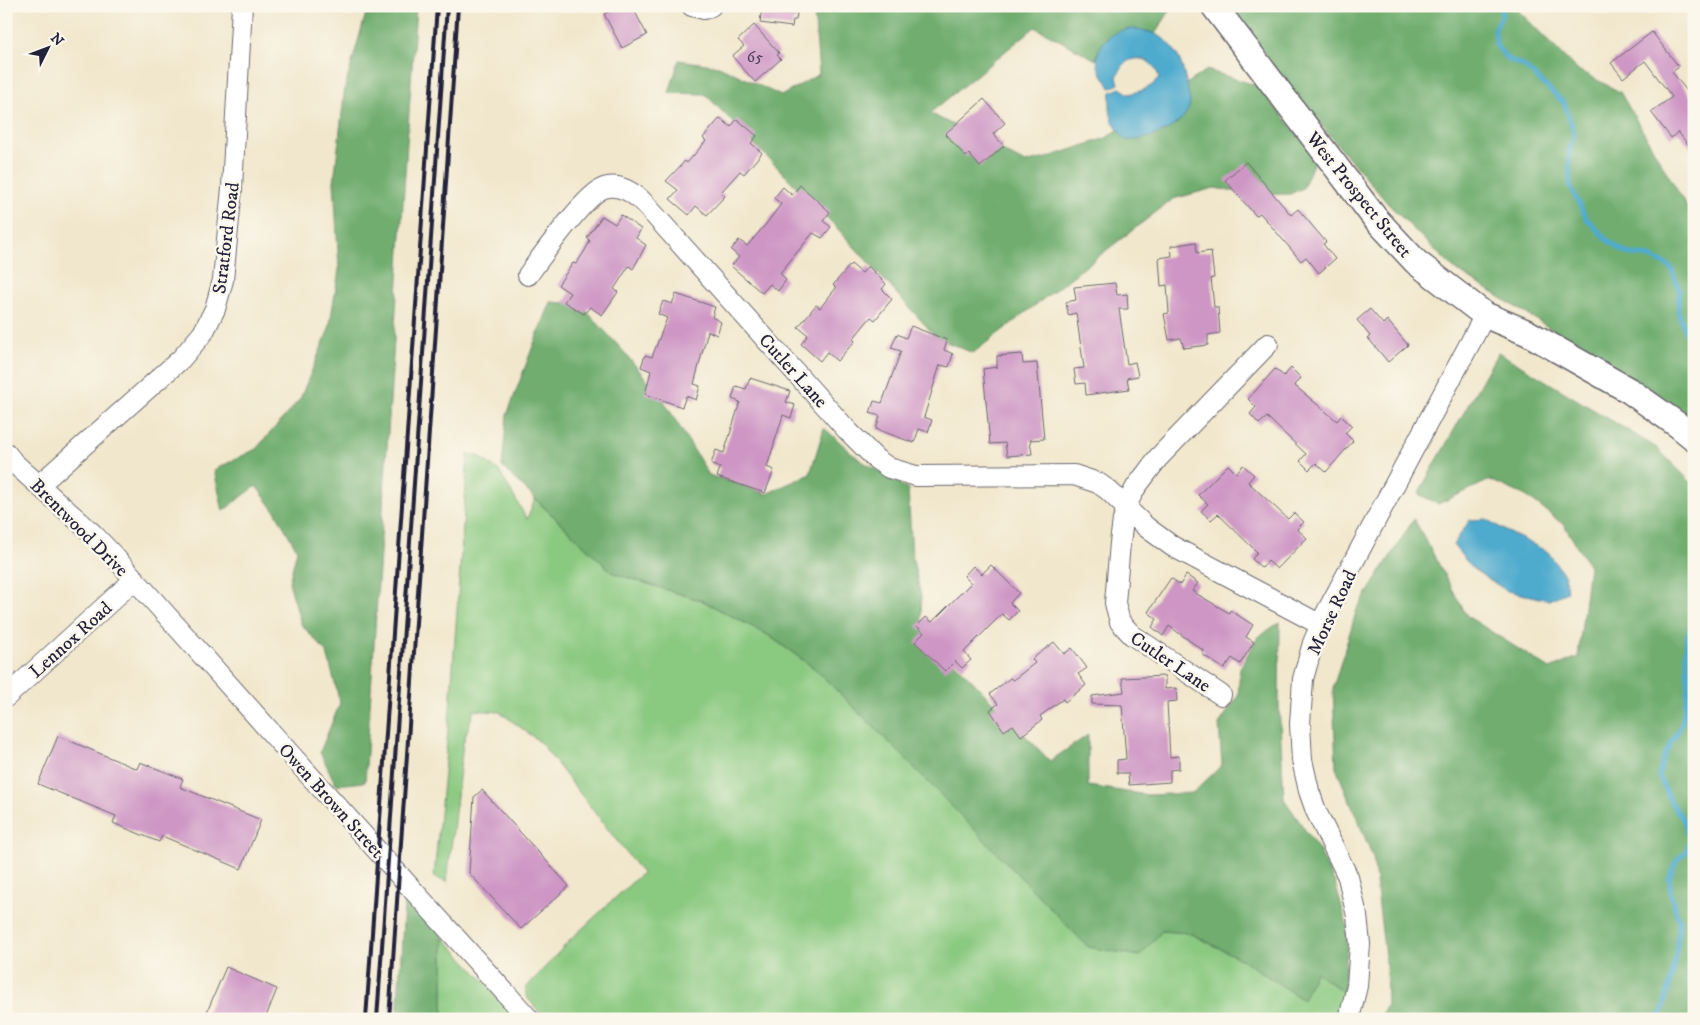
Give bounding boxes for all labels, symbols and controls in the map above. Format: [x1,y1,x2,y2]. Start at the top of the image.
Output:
north arrow [22,22,72,72]
text: N [46,30,68,51]
house number: 65 [747,47,763,67]
street label: West Prospect Street [1300,127,1417,263]
street label: Stratford Road [208,181,245,295]
street label: Cutler Lane [754,329,832,413]
street label: Brentwood Drive [25,474,133,582]
street label: Morse Road [1303,566,1362,659]
street label: Lennox Road [25,597,117,683]
street label: Cutler Lane [1126,627,1215,698]
street label: Owen Brown Street [273,739,389,863]

